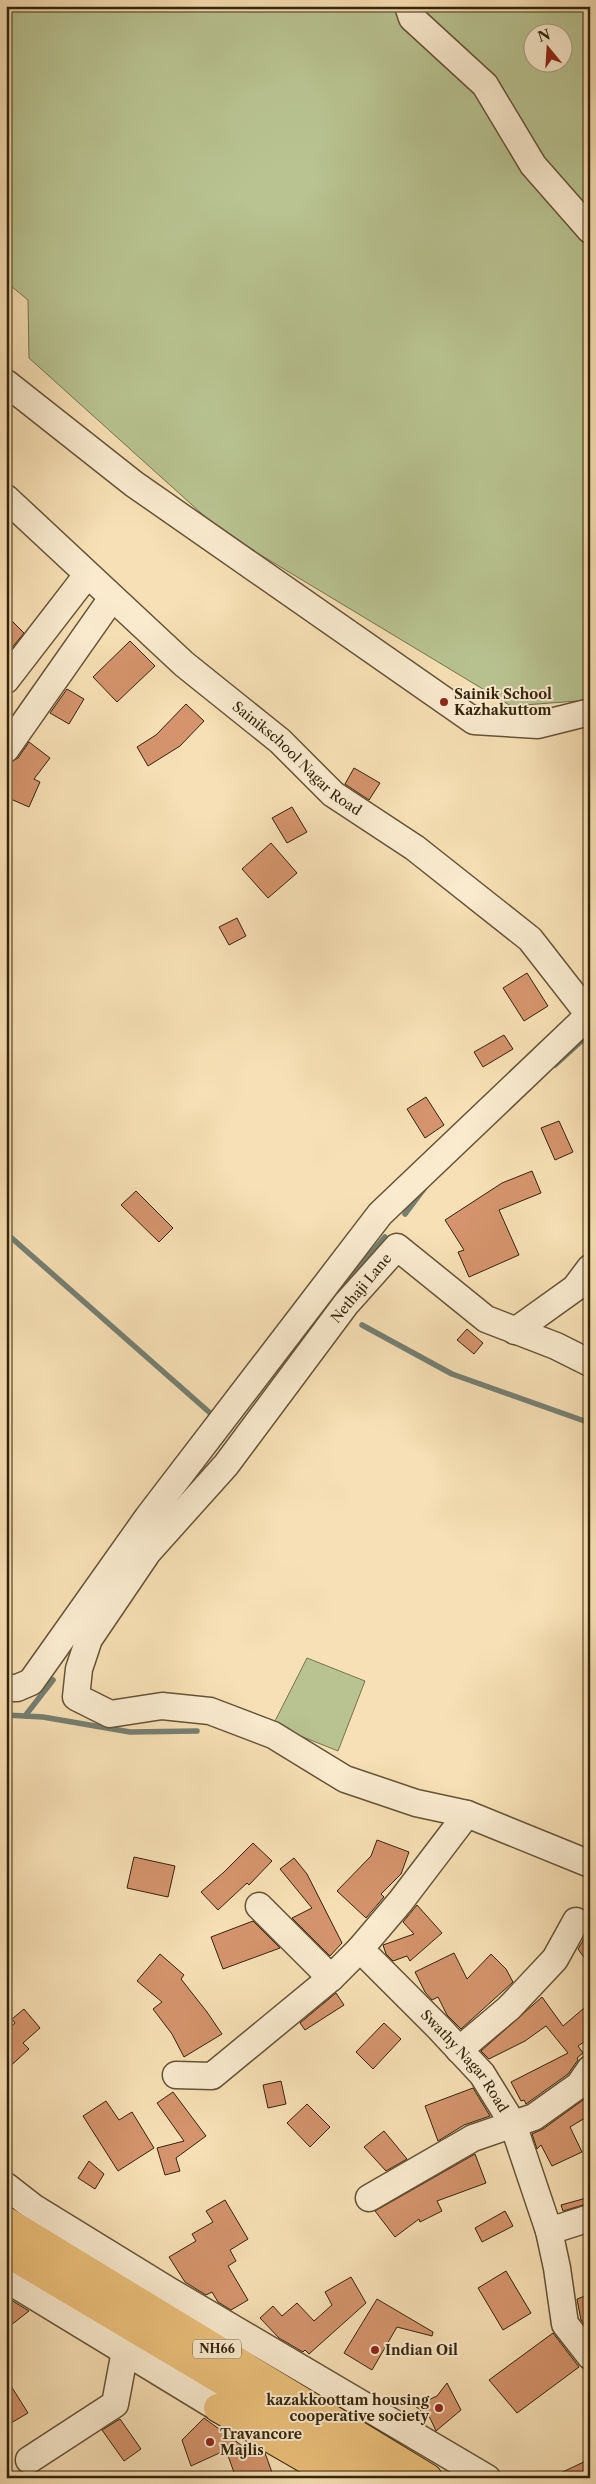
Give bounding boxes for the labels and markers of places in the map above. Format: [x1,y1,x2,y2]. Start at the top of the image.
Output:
place label: Sainik School Kazhakuttom [454,685,552,719]
marker: Sainik School Kazhakuttom [438,696,450,708]
place label: Indian Oil [385,2341,458,2359]
marker: Indian Oil [369,2344,381,2356]
place label: kazakkoottam housing cooperative society [266,2391,430,2425]
marker: kazakkoottam housing cooperative society [433,2402,445,2414]
place label: Travancore Majlis [220,2425,302,2459]
marker: Travancore Majlis [204,2436,216,2448]

